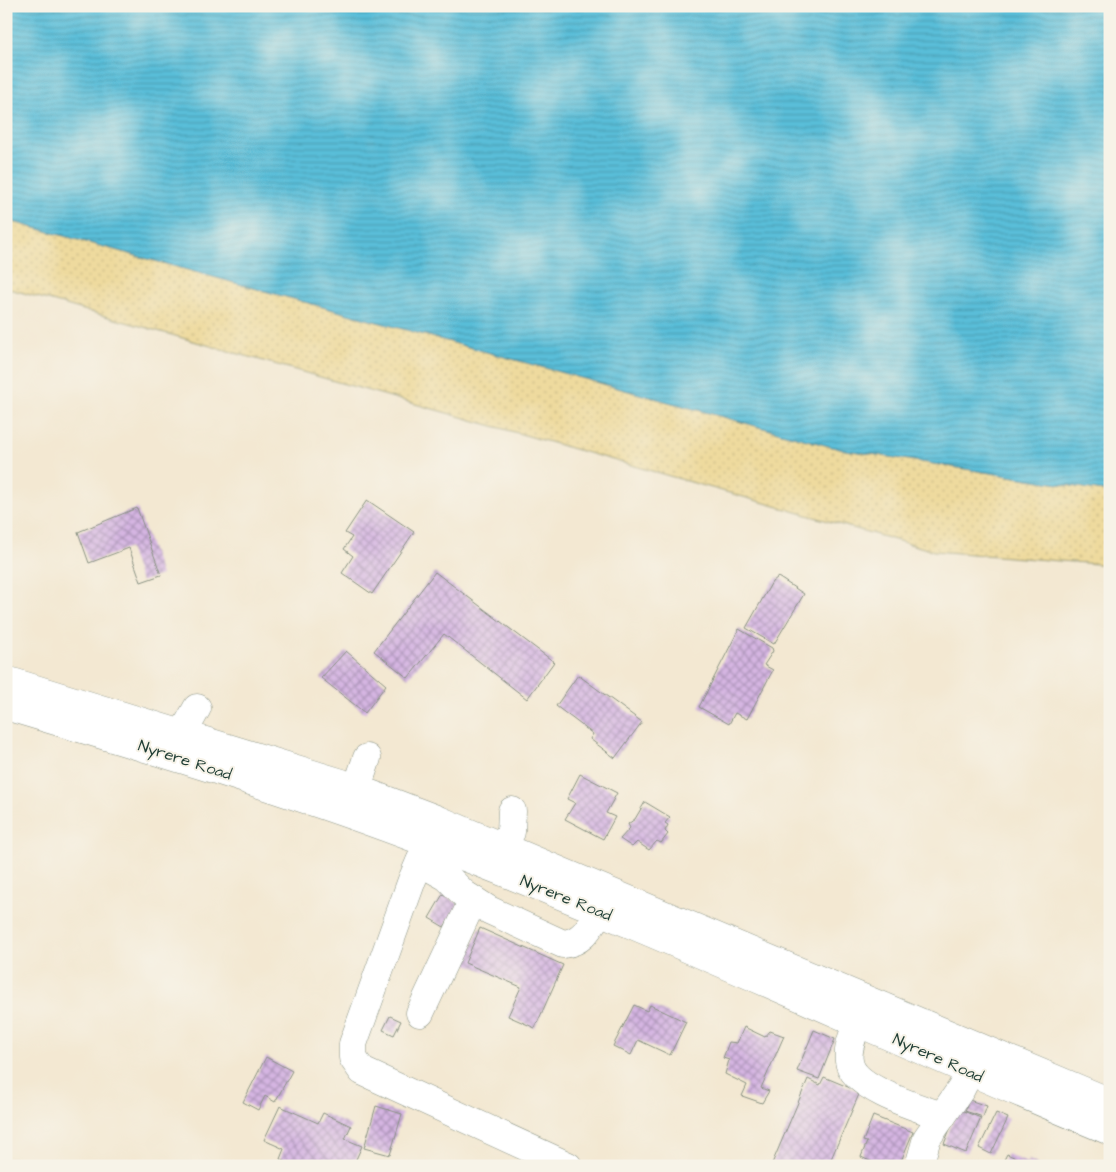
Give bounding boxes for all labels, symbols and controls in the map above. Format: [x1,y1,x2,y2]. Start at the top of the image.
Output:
street label: Nyrere Road [135,735,234,786]
street label: Nyrere Road [517,870,615,927]
street label: Nyrere Road [889,1028,987,1089]

